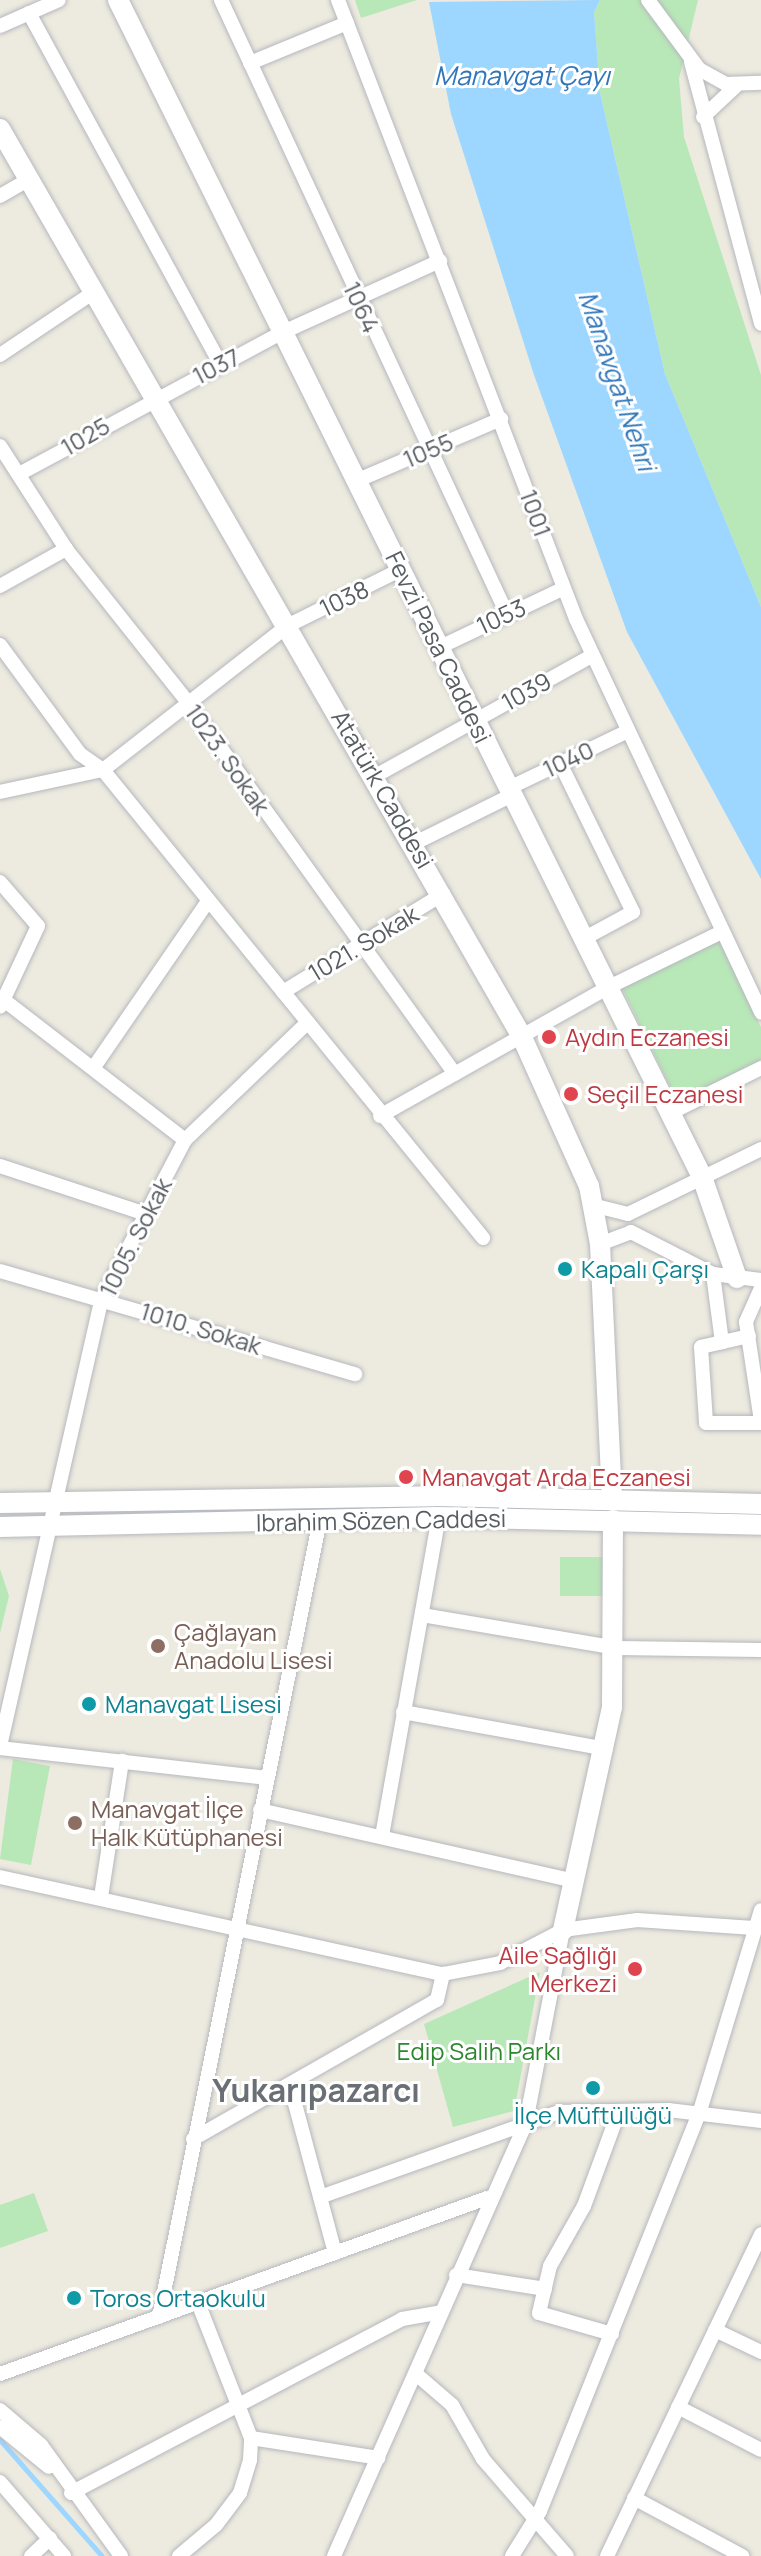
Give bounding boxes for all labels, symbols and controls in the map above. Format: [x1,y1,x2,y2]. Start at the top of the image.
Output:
water label: Manavgat Çayı [434,60,610,92]
street label: 1064 [338,277,386,337]
water label: Manavgat Nehri [572,287,662,475]
street label: 1037 [187,342,245,390]
street label: 1025 [55,411,115,461]
street label: 1055 [399,427,457,473]
street label: 1001 [514,486,558,540]
street label: Fevzi Pasa Caddesi [380,546,498,748]
street label: 1038 [315,574,373,622]
street label: 1053 [472,592,530,640]
street label: 1039 [496,666,556,716]
street label: 1023. Sokak [180,698,276,820]
street label: Atatürk Caddesi [326,705,440,873]
street label: 1040 [538,735,598,783]
street label: 1021. Sokak [303,899,423,987]
place label: Aydın Eczanesi [565,1023,729,1051]
marker: Aydın Eczanesi [540,1028,558,1046]
place label: Seçil Eczanesi [587,1080,743,1108]
marker: Seçil Eczanesi [562,1085,580,1103]
street label: 1005. Sokak [93,1173,177,1301]
place label: Kapalı Çarşı [581,1255,709,1283]
marker: Kapalı Çarşı [556,1260,574,1278]
street label: 1010. Sokak [137,1296,265,1360]
place label: Manavgat Arda Eczanesi [422,1463,691,1491]
marker: Manavgat Arda Eczanesi [397,1468,415,1486]
street label: Ibrahim Sözen Caddesi [256,1503,506,1537]
place label: Çağlayan Anadolu Lisesi [174,1618,333,1674]
marker: Çağlayan Anadolu Lisesi [149,1637,167,1655]
place label: Manavgat Lisesi [105,1690,282,1718]
marker: Manavgat Lisesi [80,1695,98,1713]
place label: Manavgat İlçe Halk Kütüphanesi [91,1795,283,1851]
marker: Manavgat İlçe Halk Kütüphanesi [66,1814,84,1832]
place label: Aile Sağlığı Merkezi [498,1941,617,1997]
marker: Aile Sağlığı Merkezi [624,1958,646,1980]
park label: Edip Salih Parkı [397,2037,561,2065]
district label: Yukarıpazarcı [212,2071,420,2109]
marker: İlçe Müftülüğü [584,2079,602,2097]
place label: İlçe Müftülüğü [514,2101,672,2129]
place label: Toros Ortaokulu [90,2284,266,2312]
marker: Toros Ortaokulu [65,2289,83,2307]

